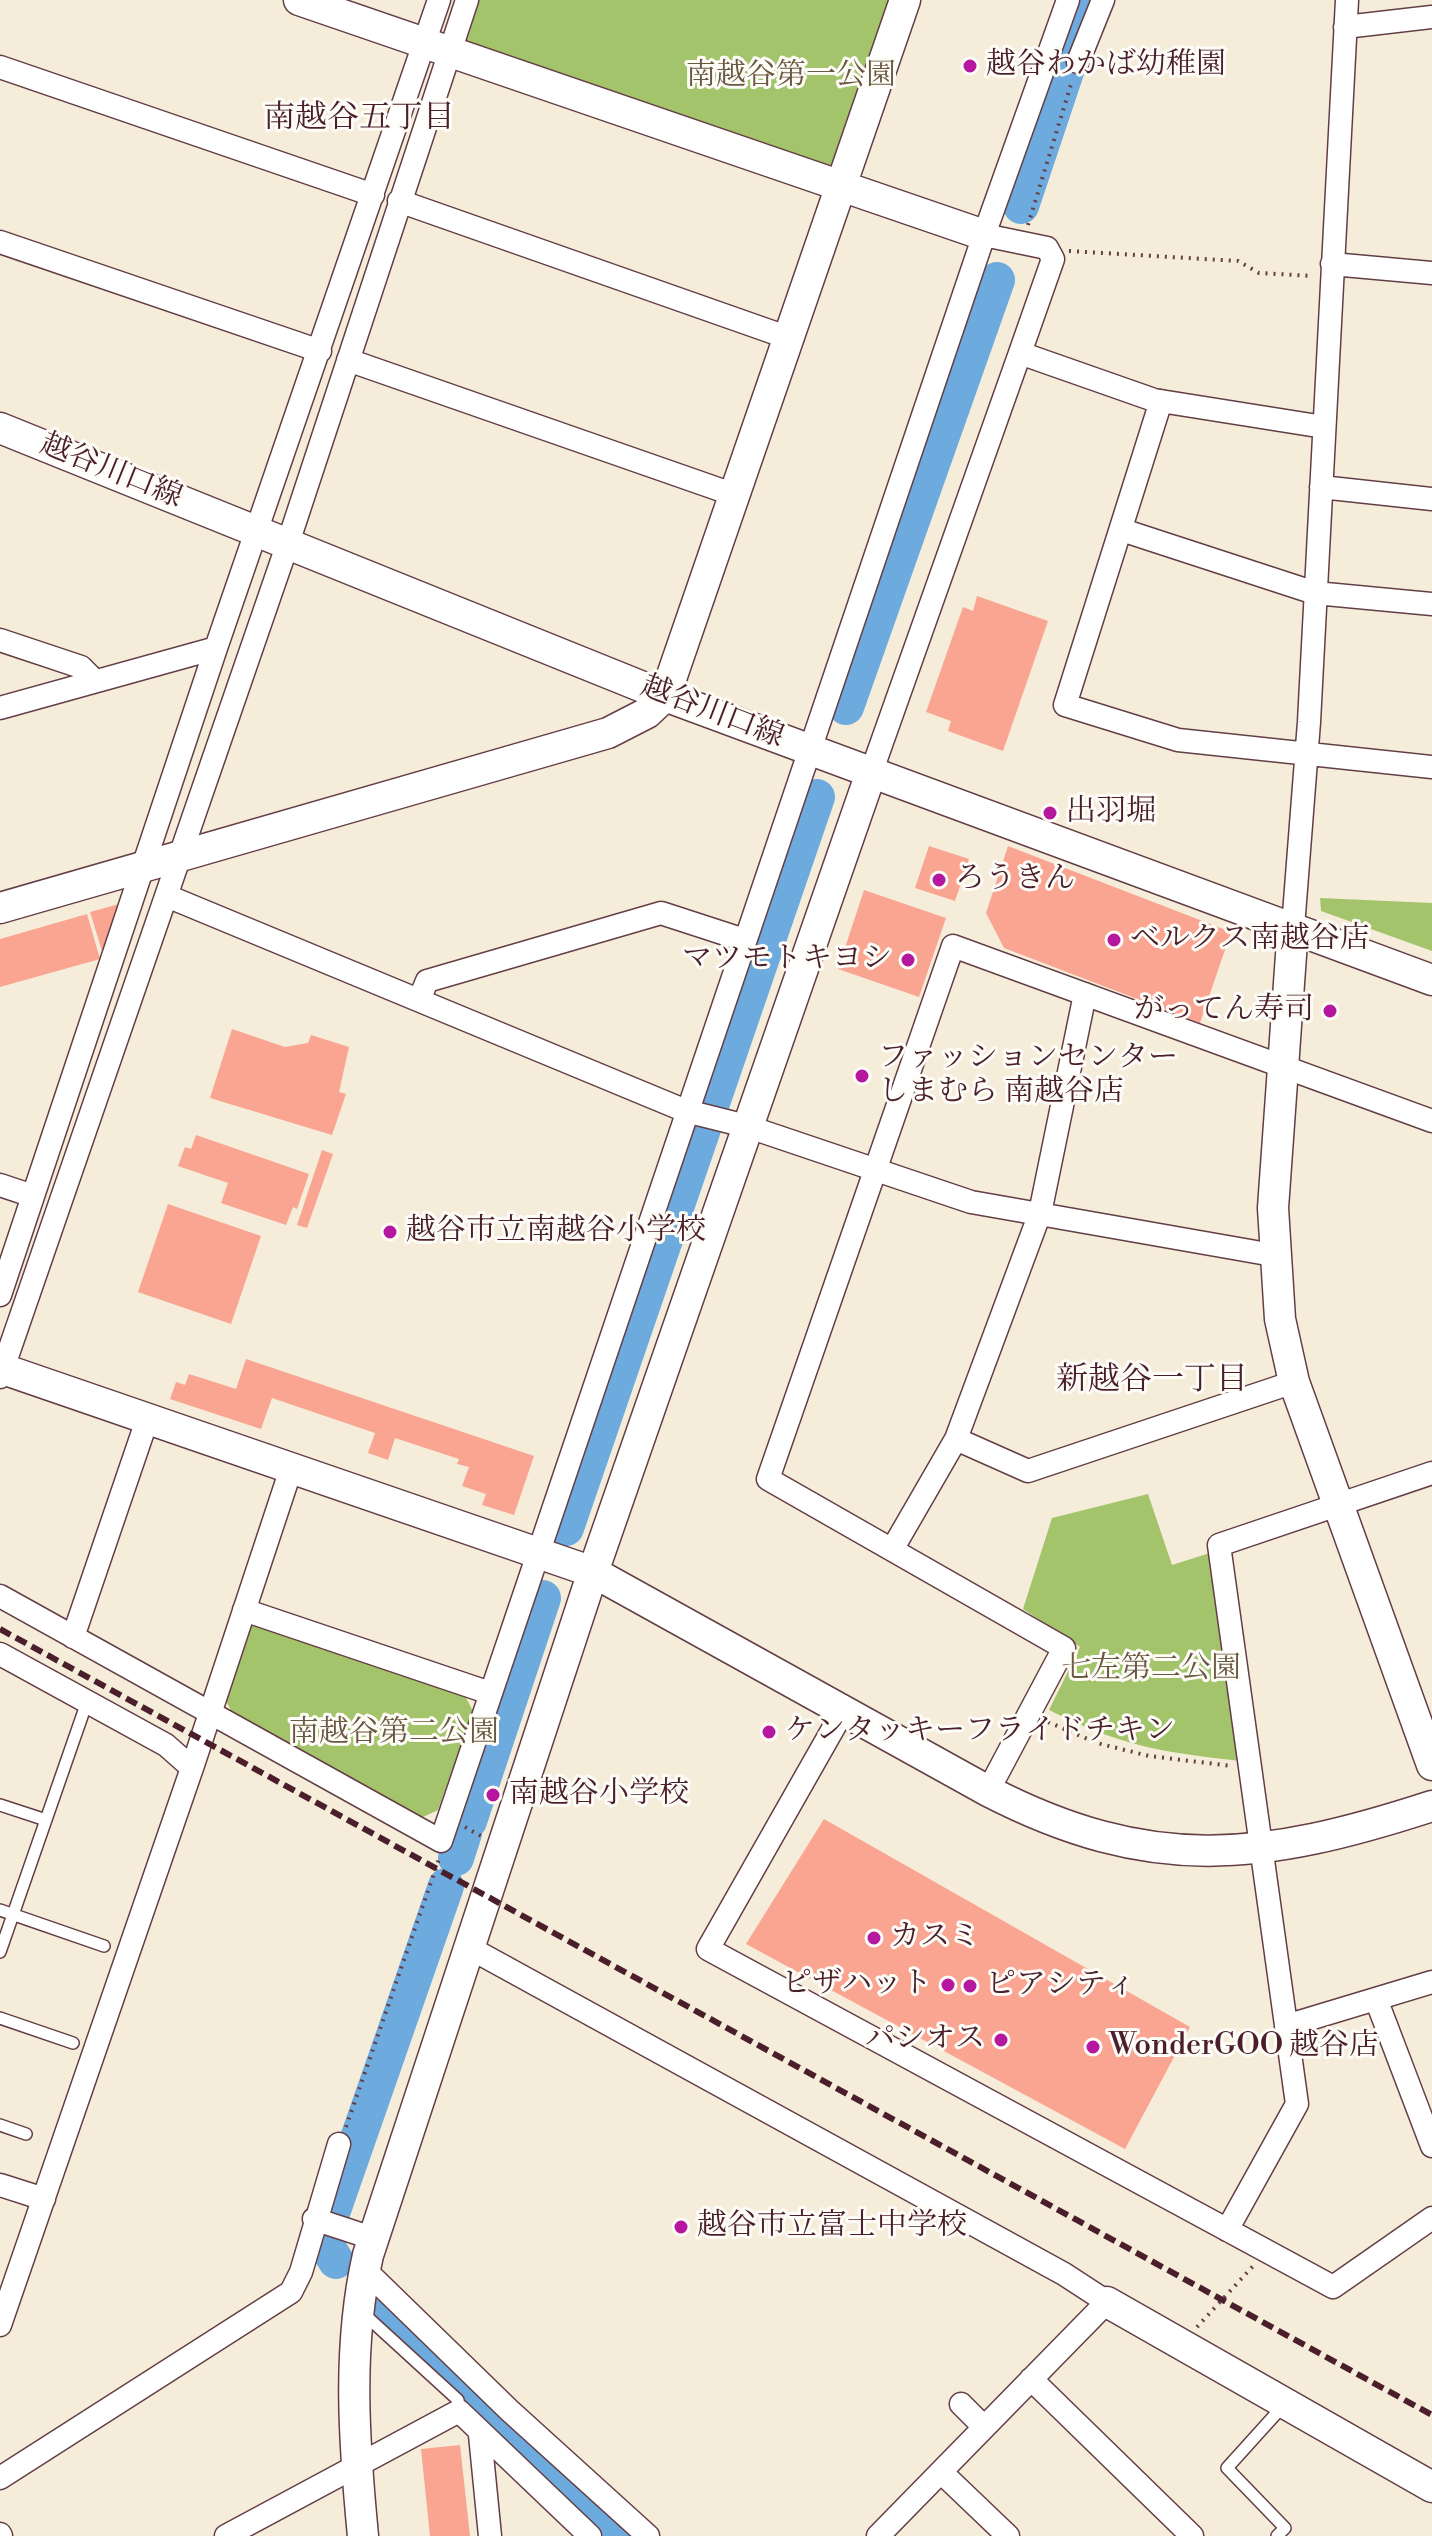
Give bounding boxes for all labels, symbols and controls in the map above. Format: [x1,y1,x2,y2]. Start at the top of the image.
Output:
place label: 越谷わかば幼稚園 [986,48,1226,84]
marker: 越谷わかば幼稚園 [961,57,979,75]
park label: 南越谷第一公園 [686,59,896,95]
district label: 南越谷五丁目 [263,100,455,138]
street label: 越谷川口線 [35,427,187,517]
street label: 越谷川口線 [636,669,788,757]
place label: 出羽堀 [1066,795,1156,831]
marker: 出羽堀 [1041,804,1059,822]
place label: ろうきん [955,862,1075,898]
marker: ろうきん [930,871,948,889]
place label: ベルクス南越谷店 [1130,922,1370,958]
marker: ベルクス南越谷店 [1105,931,1123,949]
place label: マツモトキヨシ [682,942,892,978]
marker: マツモトキヨシ [899,951,917,969]
place label: がってん寿司 [1134,993,1314,1029]
marker: がってん寿司 [1321,1002,1339,1020]
place label: ファッションセンター しまむら 南越谷店 [878,1041,1178,1112]
marker: ファッションセンター しまむら 南越谷店 [853,1067,871,1085]
place label: 越谷市立南越谷小学校 [406,1214,706,1250]
marker: 越谷市立南越谷小学校 [381,1223,399,1241]
district label: 新越谷一丁目 [1056,1362,1248,1400]
park label: 七左第二公園 [1061,1652,1241,1688]
place label: ケンタッキーフライドチキン [785,1714,1175,1750]
park label: 南越谷第二公園 [289,1716,499,1752]
marker: ケンタッキーフライドチキン [760,1723,778,1741]
place label: 南越谷小学校 [509,1777,689,1813]
marker: 南越谷小学校 [484,1786,502,1804]
place label: カスミ [890,1920,980,1956]
marker: カスミ [865,1929,883,1947]
place label: ピザハット [782,1967,932,2003]
place label: ピアシティ [986,1968,1136,2004]
marker: ピザハット [939,1976,957,1994]
marker: ピアシティ [961,1977,979,1995]
place label: パシオス [865,2022,985,2058]
place label: WonderGOO 越谷店 [1109,2029,1379,2065]
marker: パシオス [992,2031,1010,2049]
marker: WonderGOO 越谷店 [1084,2038,1102,2056]
place label: 越谷市立富士中学校 [697,2209,967,2245]
marker: 越谷市立富士中学校 [672,2218,690,2236]

